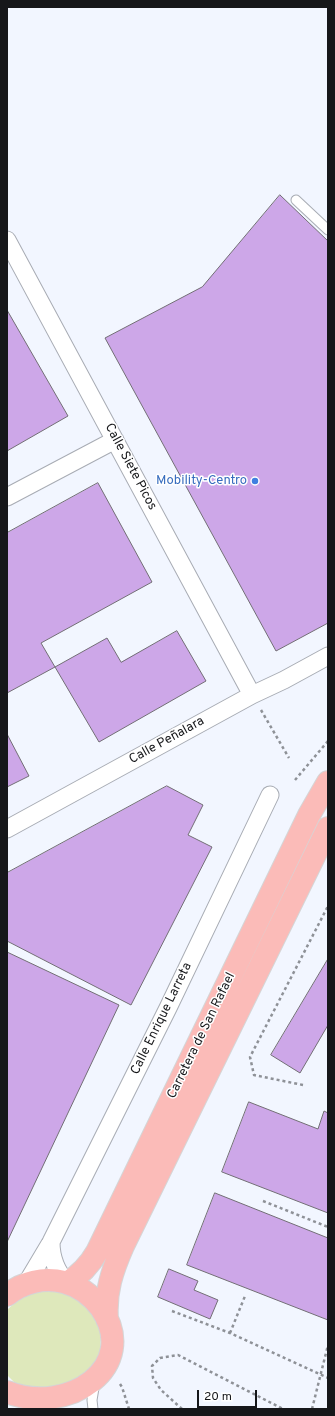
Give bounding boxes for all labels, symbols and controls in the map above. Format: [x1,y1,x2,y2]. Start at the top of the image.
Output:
street label: Calle Siete Picos [101,421,159,513]
place label: Mobility-Centro [156,473,247,489]
marker: Mobility-Centro [250,476,260,486]
street label: Calle Peñalara [127,714,207,768]
street label: Calle Enrique Larreta [128,960,196,1078]
street label: Carretera de San Rafael [165,970,239,1102]
scale bar [199,1382,259,1408]
text: 20 m [204,1389,232,1405]

